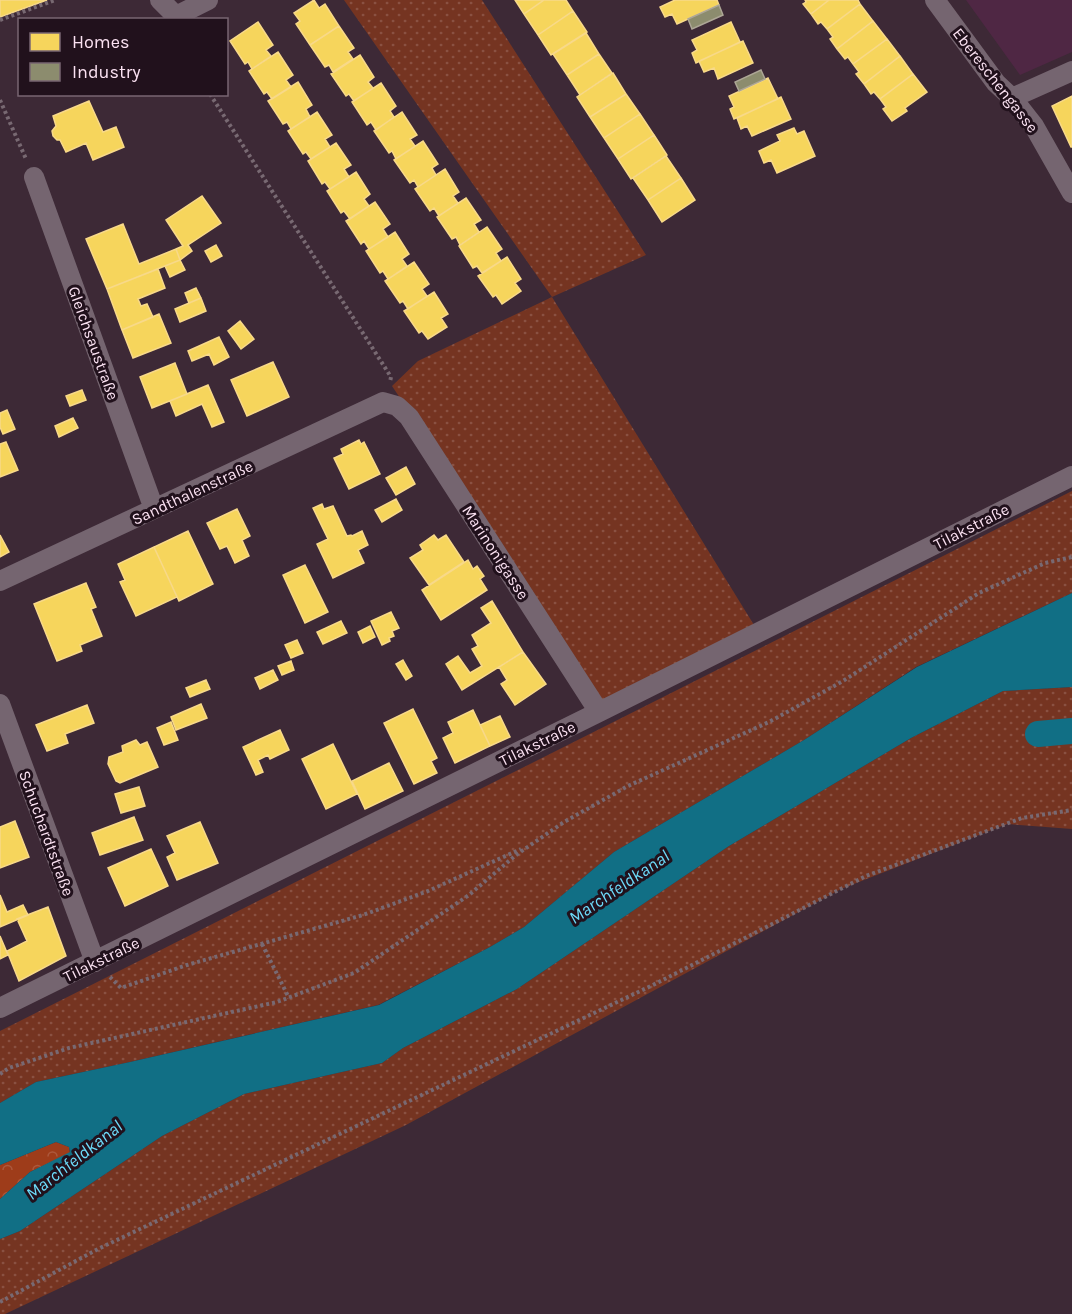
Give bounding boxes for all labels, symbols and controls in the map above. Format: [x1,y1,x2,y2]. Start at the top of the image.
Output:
legend [18,18,228,96]
street label: Ebereschengasse [949,24,1042,136]
text: Homes [72,31,129,53]
text: Industry [72,61,141,83]
street label: Gleichsaustraße [64,284,123,403]
street label: Sandthalenstraße [129,456,256,529]
street label: Tilakstraße [930,499,1012,554]
street label: Marinonigasse [458,502,533,603]
street label: Tilakstraße [496,717,578,770]
street label: Schuchardtstraße [15,768,78,899]
water label: Marchfeldkanal [564,845,674,929]
street label: Tilakstraße [60,933,142,986]
water label: Marchfeldkanal [21,1115,127,1205]

